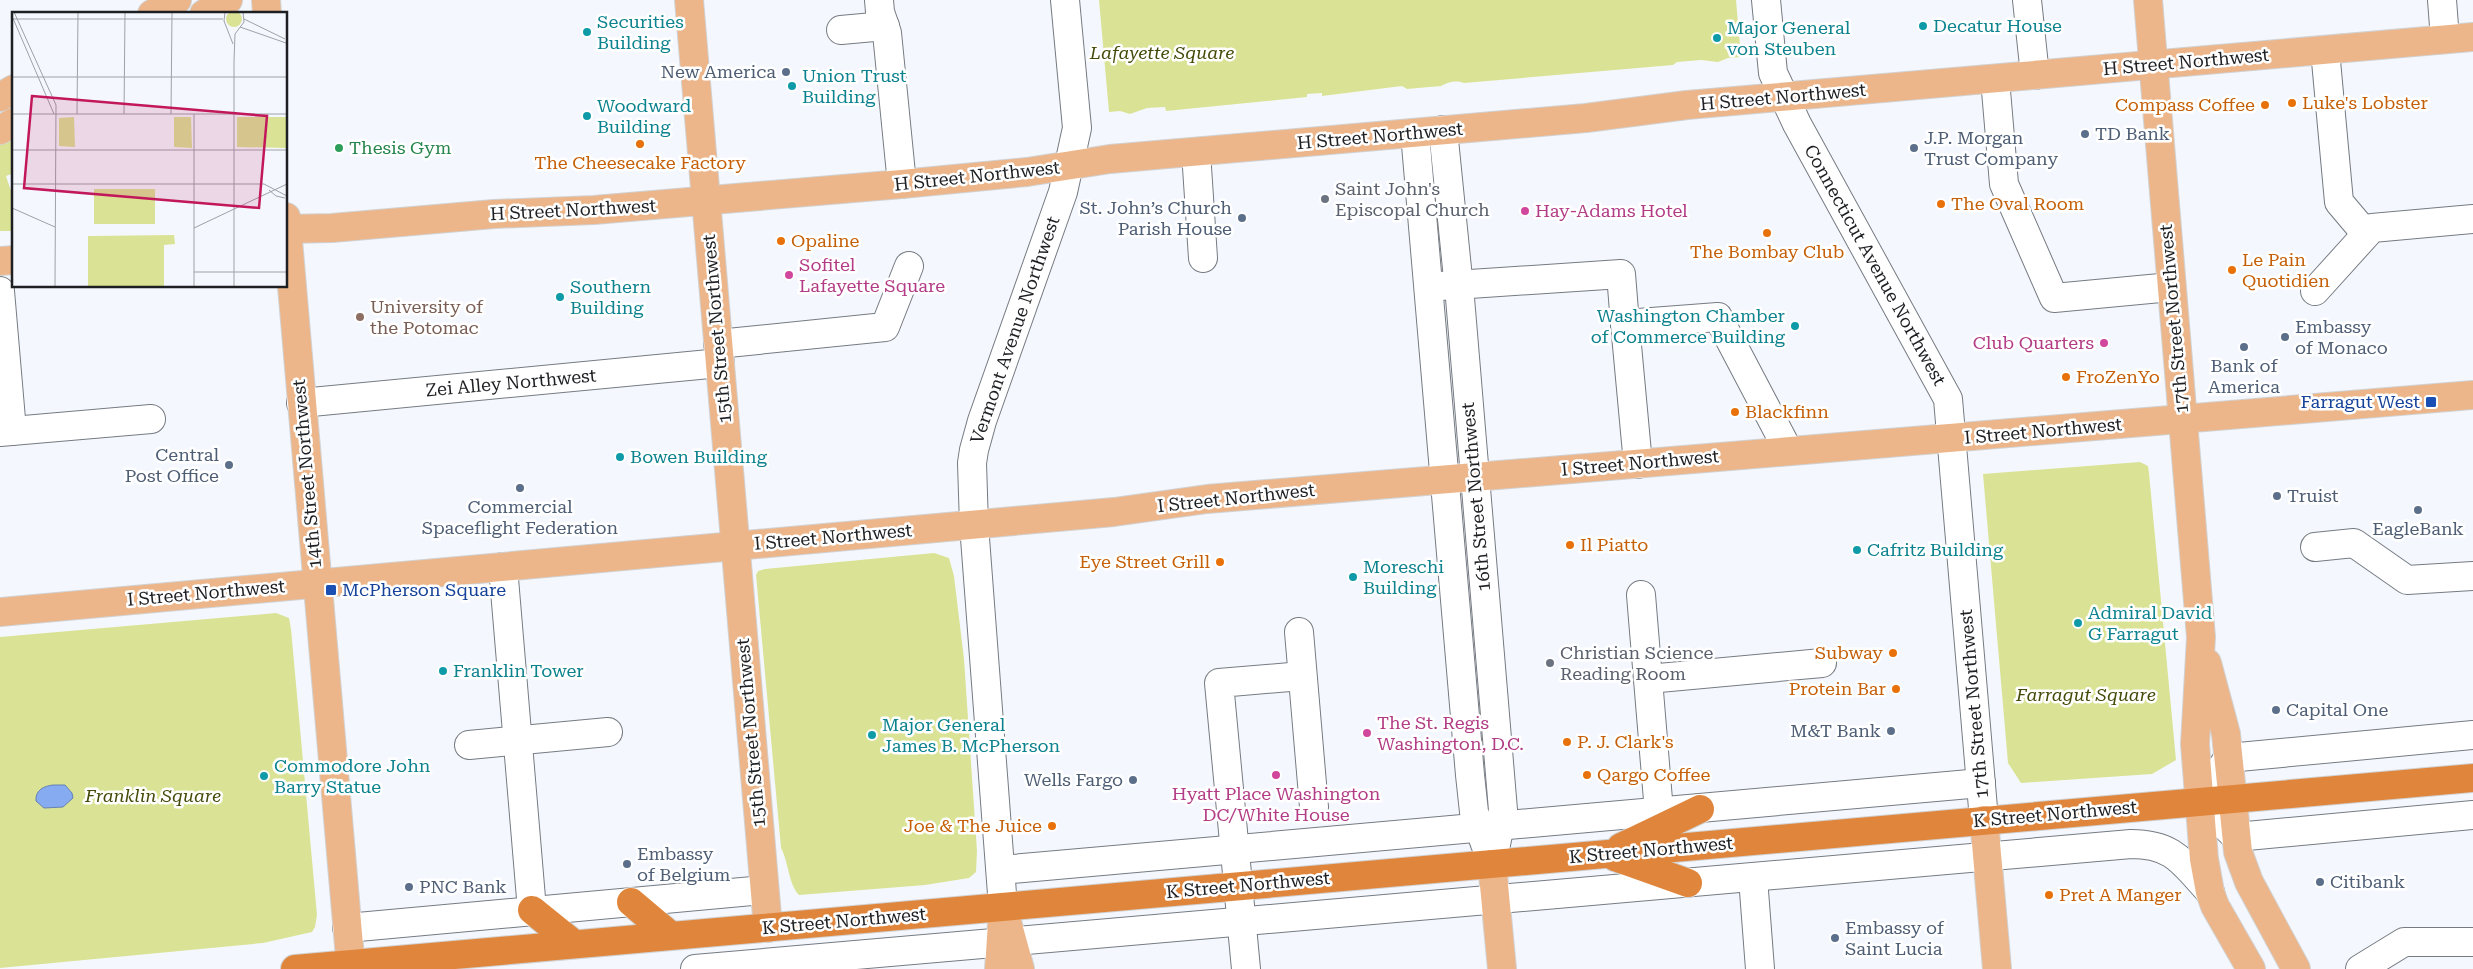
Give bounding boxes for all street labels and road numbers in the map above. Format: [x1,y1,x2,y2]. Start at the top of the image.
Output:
street label: H Street Northwest [2102,44,2270,79]
street label: H Street Northwest [1699,79,1867,114]
street label: H Street Northwest [1296,118,1464,153]
street label: Connecticut Avenue Northwest [1800,141,1951,389]
street label: H Street Northwest [893,156,1061,195]
street label: H Street Northwest [489,195,657,224]
street label: Vermont Avenue Northwest [966,213,1063,446]
street label: 17th Street Northwest [2155,223,2192,415]
street label: 15th Street Northwest [698,233,735,425]
street label: Zei Alley Northwest [425,365,597,400]
street label: 14th Street Northwest [288,378,325,570]
street label: 16th Street Northwest [1457,401,1494,593]
street label: I Street Northwest [1963,413,2123,448]
street label: I Street Northwest [1560,445,1720,480]
street label: I Street Northwest [1156,479,1316,516]
street label: I Street Northwest [753,519,913,554]
street label: I Street Northwest [126,575,286,610]
street label: 17th Street Northwest [1955,608,1992,800]
street label: 15th Street Northwest [732,637,769,829]
street label: K Street Northwest [1972,796,2138,831]
street label: K Street Northwest [1568,832,1734,867]
street label: K Street Northwest [1165,867,1331,902]
street label: K Street Northwest [761,903,927,938]

